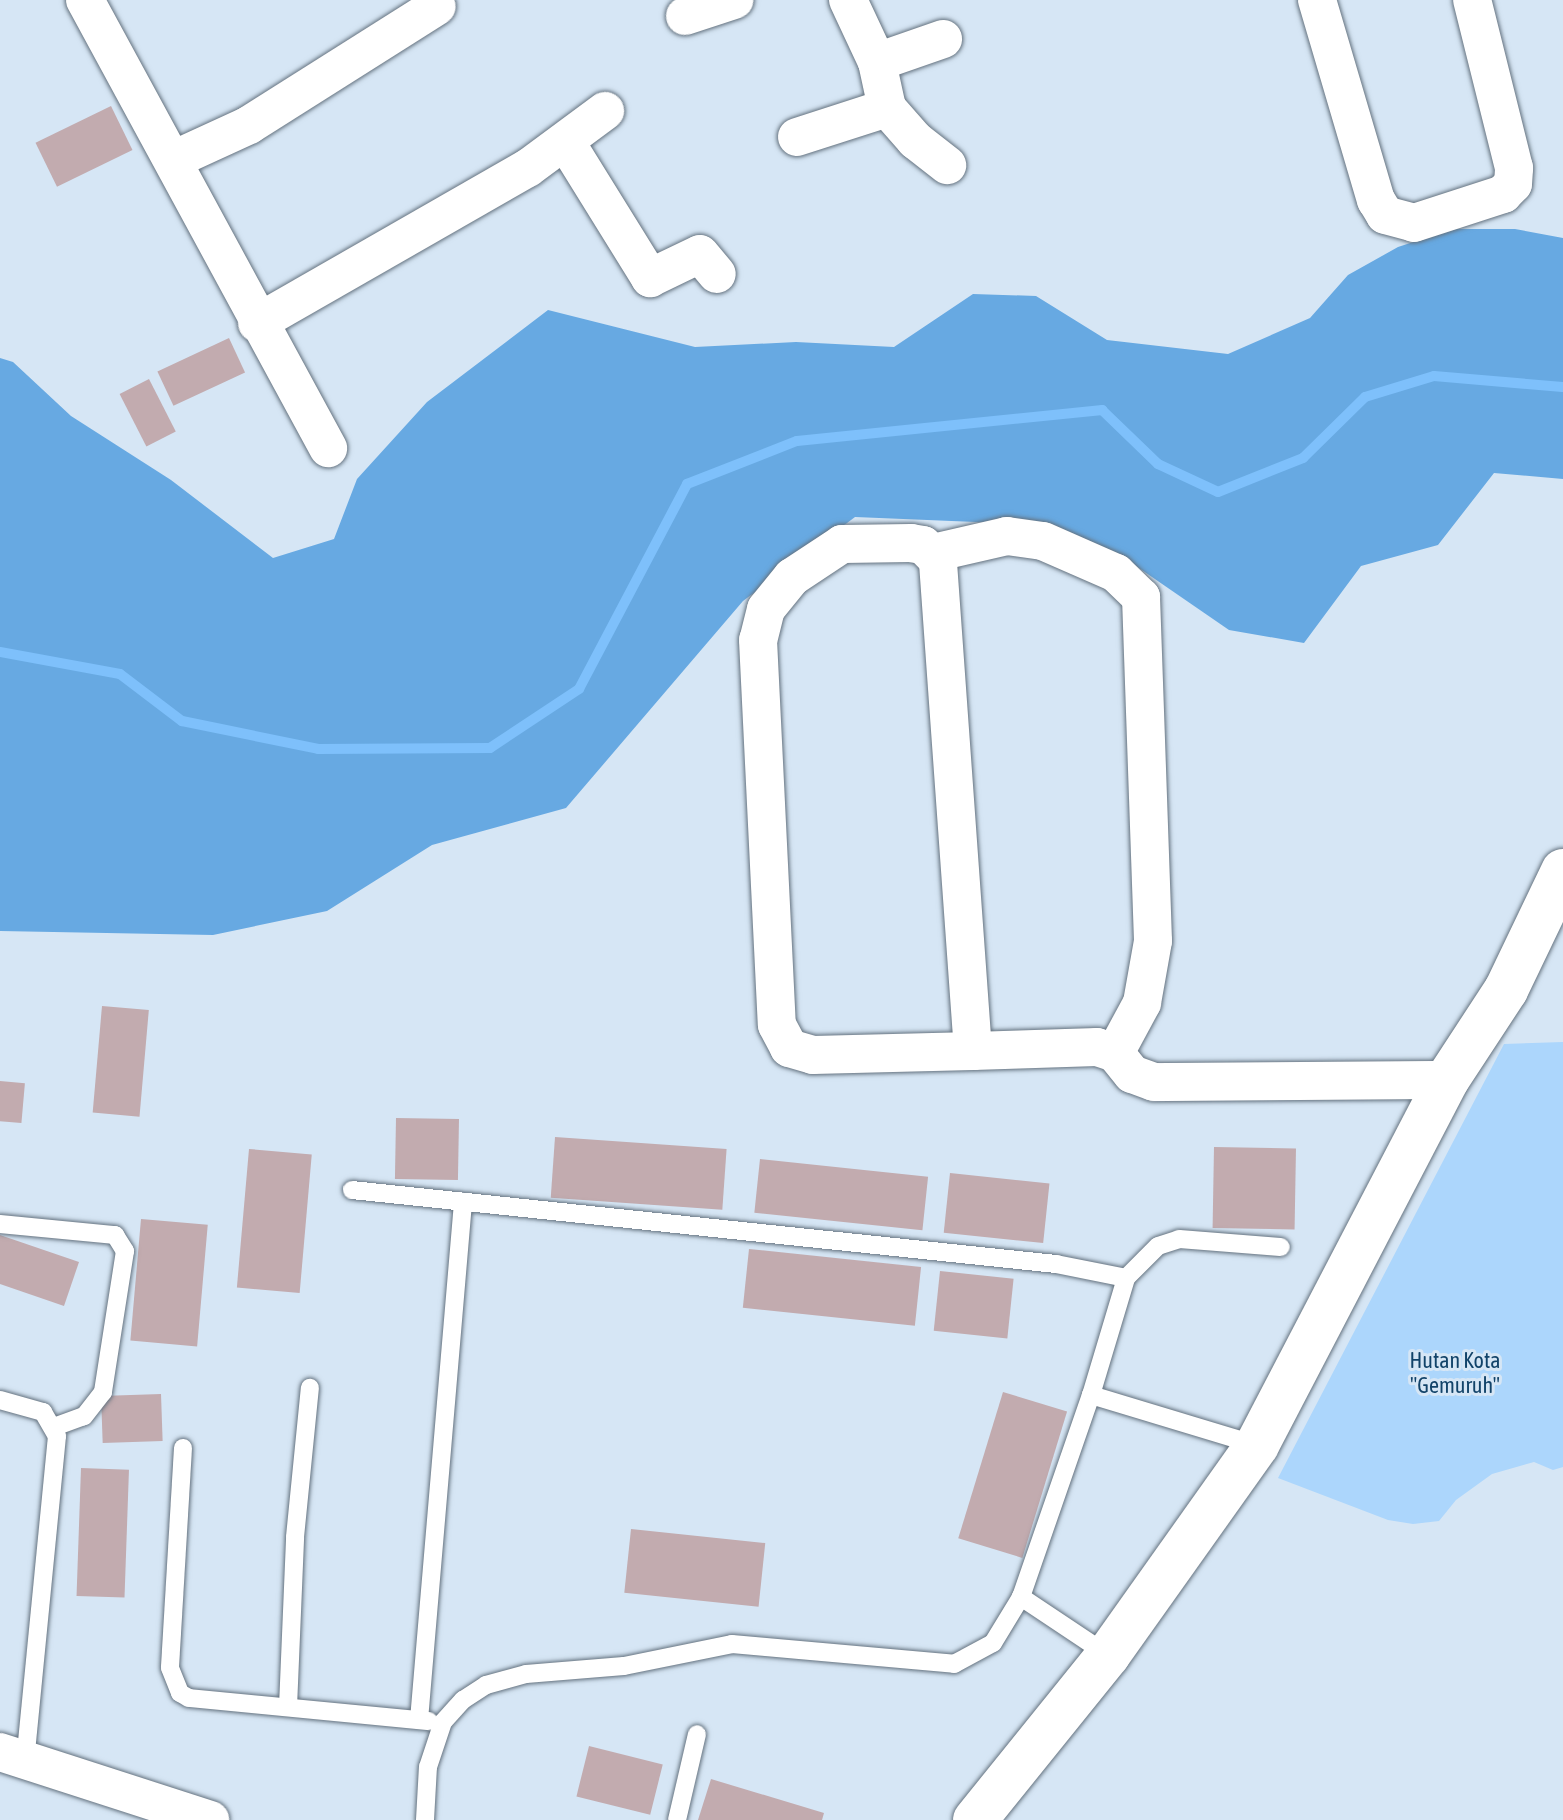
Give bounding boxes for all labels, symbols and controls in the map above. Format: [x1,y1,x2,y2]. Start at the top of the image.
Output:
park label: Hutan Kota "Gemuruh" [1410,1347,1500,1398]

